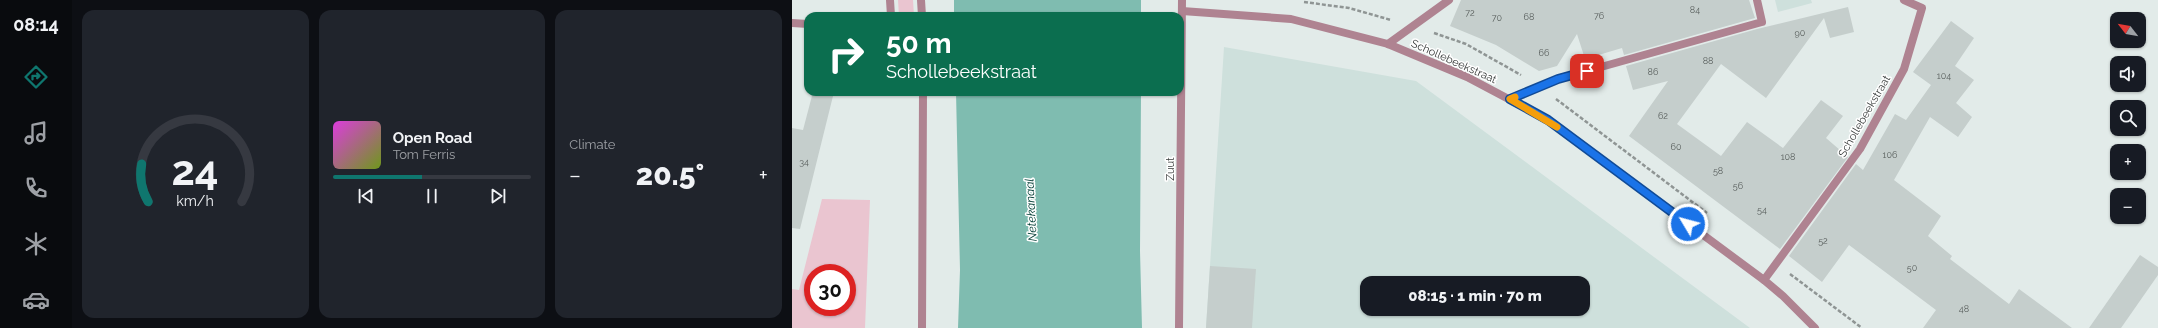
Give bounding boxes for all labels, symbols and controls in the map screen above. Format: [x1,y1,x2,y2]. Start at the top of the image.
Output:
house number: 84 [1690,5,1700,15]
house number: 72 [1465,8,1475,18]
house number: 76 [1594,11,1605,21]
house number: 68 [1524,12,1534,22]
north arrow [2110,12,2146,48]
map controls [2110,12,2146,224]
house number: 70 [1492,13,1503,23]
text: 08:14 [13,14,59,35]
text: 50 m [886,27,952,60]
icon: right [820,28,872,80]
house number: 90 [1795,28,1806,38]
street label: Schollebeekstraat [1409,37,1499,86]
house number: 66 [1539,48,1550,58]
pin [1570,54,1604,88]
house number: 88 [1703,56,1713,66]
button: sound [2110,56,2146,92]
icon: arrive [1576,60,1598,82]
text: Schollebeekstraat [886,61,1037,82]
icon: directions [22,63,50,91]
house number: 86 [1648,67,1659,77]
house number: 104 [1937,71,1951,81]
street label: Schollebeekstraat [1836,73,1893,159]
button: search [2110,100,2146,136]
house number: 62 [1658,111,1668,121]
icon: music [22,119,50,147]
text: Open Road [393,129,472,147]
text: Climate [569,137,615,152]
house number: 60 [1671,142,1682,152]
button: + [2110,144,2146,180]
text: 24 [172,146,219,195]
text: Tom Ferris [393,147,455,162]
house number: 106 [1883,150,1898,160]
house number: 108 [1781,152,1795,162]
text: 20.5° [636,157,704,192]
house number: 34 [799,157,809,167]
street label: Zuut [1164,157,1177,181]
text: − [569,162,581,188]
text: + [759,162,768,188]
house number: 58 [1713,166,1723,176]
icon: phone [22,174,50,202]
water label: Netekanaal [1022,178,1040,242]
house number: 56 [1733,181,1744,191]
icon: previous [355,185,377,207]
icon: pause [421,185,443,207]
icon: next [487,185,509,207]
button: − [2110,188,2146,224]
text: km/h [176,193,214,209]
position arrow [1667,203,1709,245]
house number: 54 [1757,205,1767,215]
icon: climate [22,230,50,258]
house number: 52 [1818,236,1828,246]
house number: 50 [1907,263,1918,273]
speed limit sign: 30 [804,264,856,316]
icon: car [22,286,50,314]
text: 08:15 · 1 min · 70 m [1408,287,1542,305]
house number: 48 [1959,304,1969,314]

